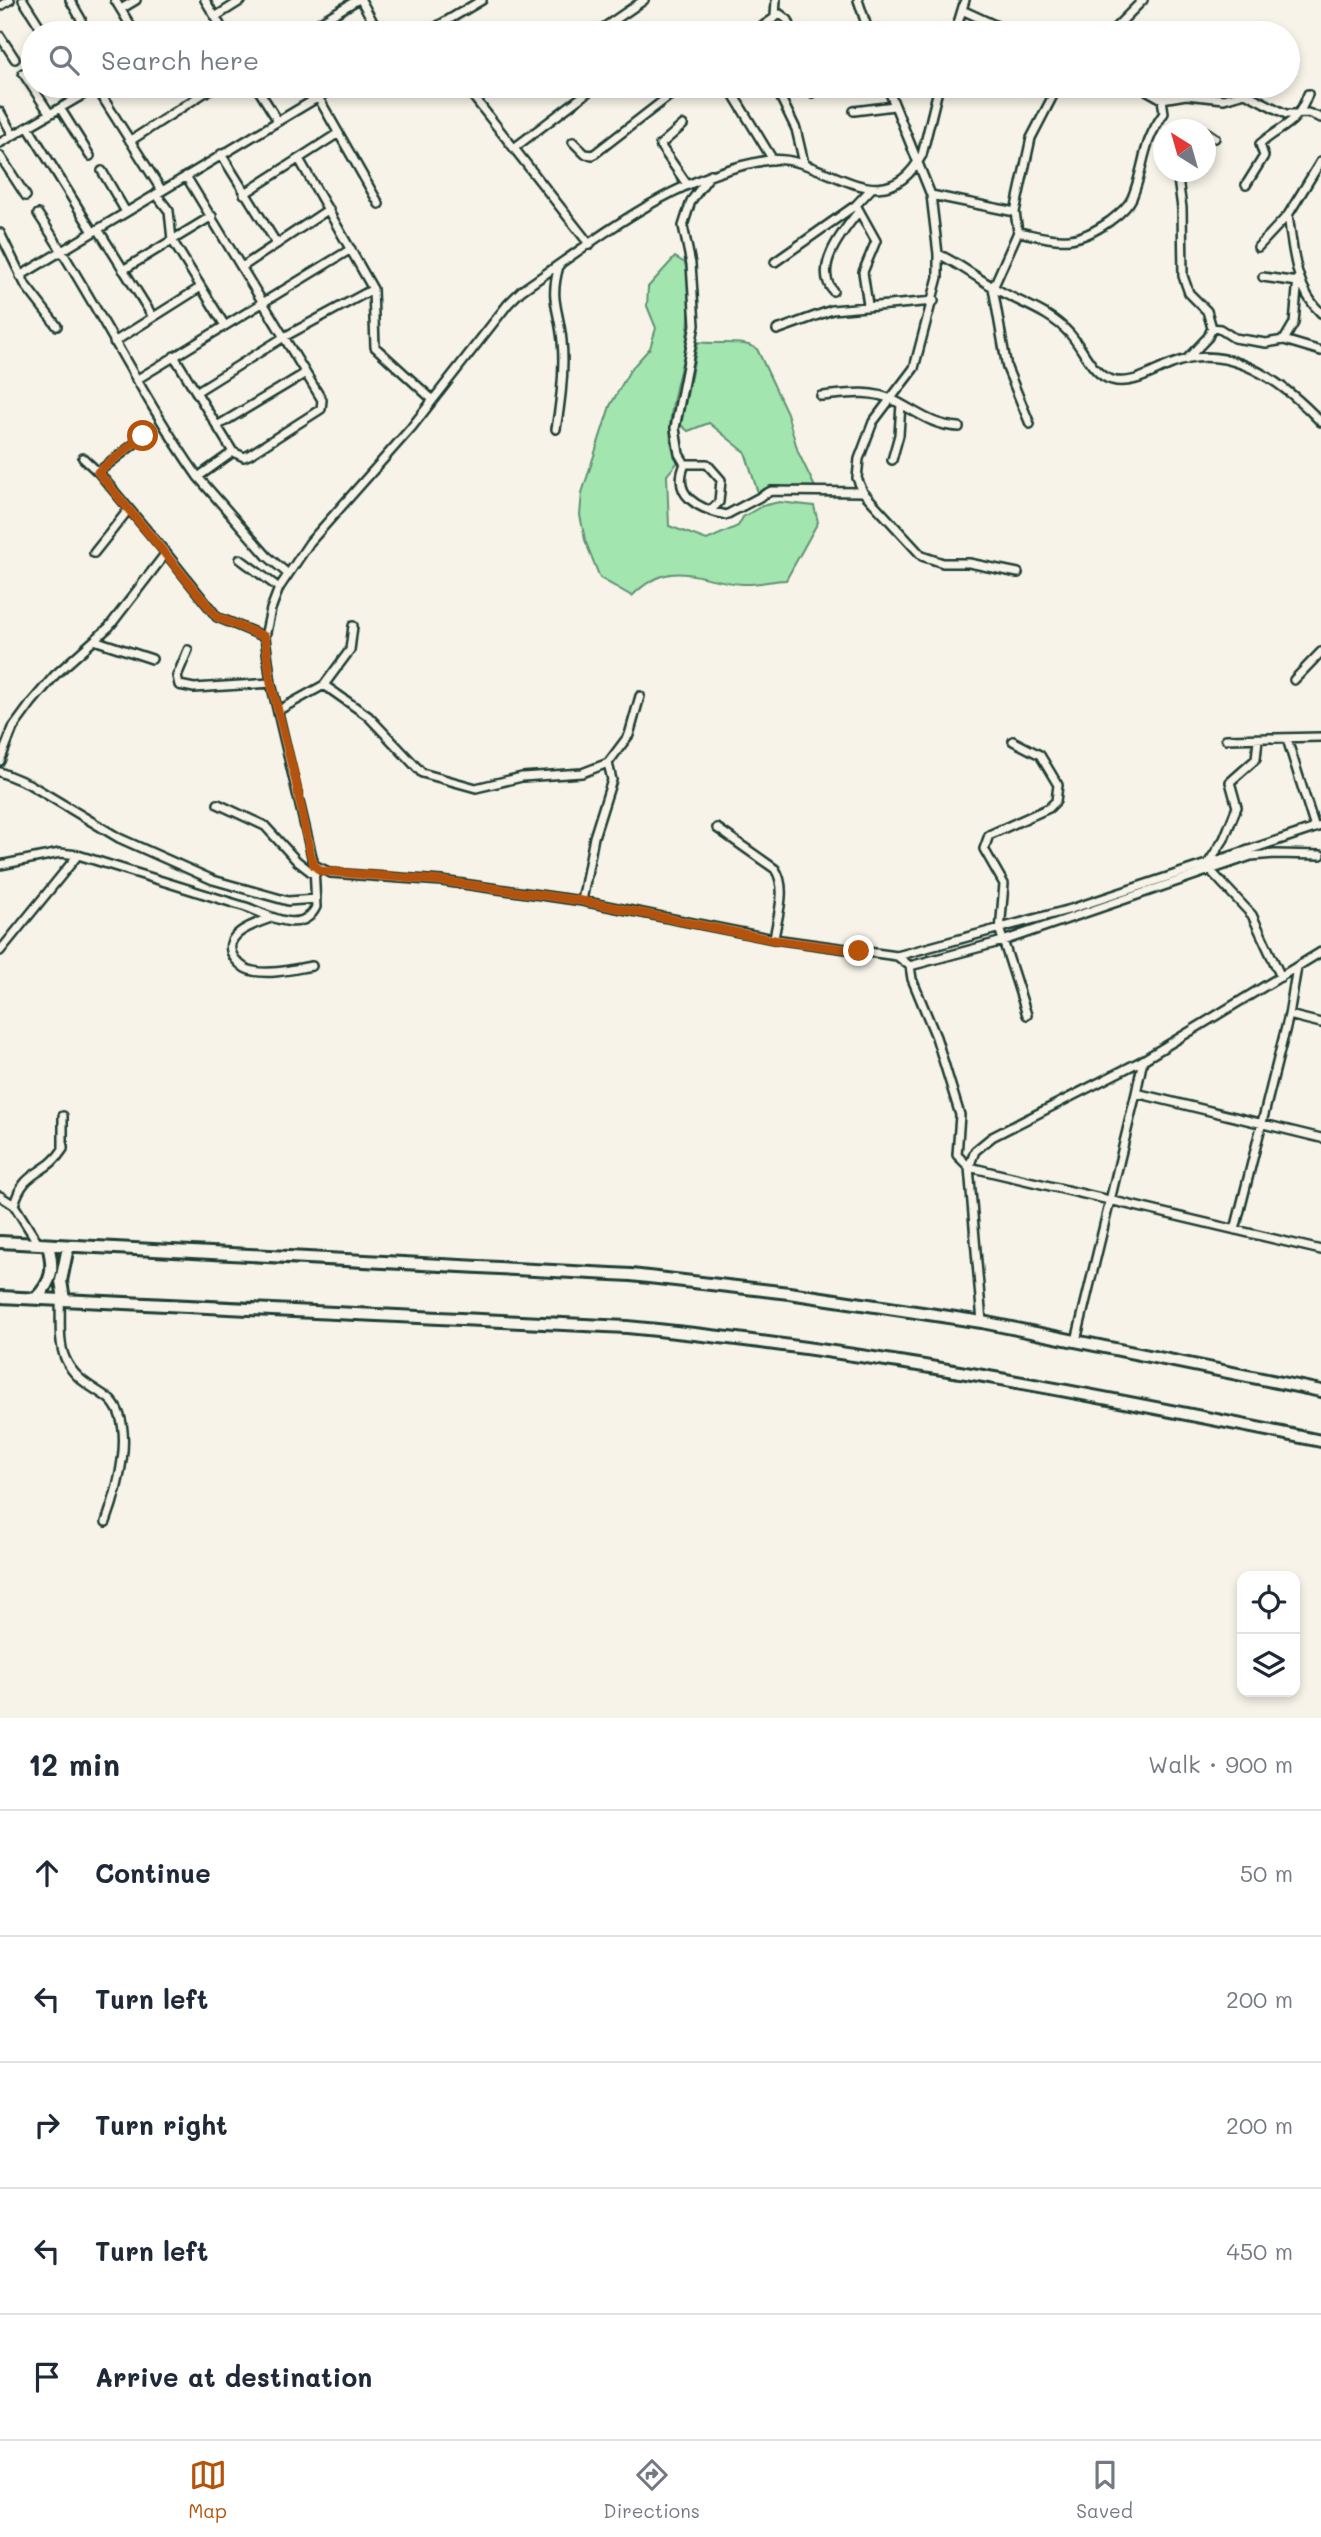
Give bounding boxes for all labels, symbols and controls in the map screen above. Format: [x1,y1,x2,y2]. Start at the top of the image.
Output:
search box [21,21,1300,98]
icon: search [45,41,83,79]
text: Search here [101,43,259,77]
north arrow [1153,119,1216,182]
route start [127,420,158,451]
route end [843,935,874,966]
map controls [1237,1571,1300,1697]
button: locate [1237,1571,1300,1634]
button: layers [1237,1634,1300,1697]
text: 12 min [28,1744,120,1784]
text: Walk · 900 m [1148,1749,1293,1779]
icon: ahead [28,1854,66,1892]
text: Continue [95,1856,211,1890]
text: 50 m [1240,1858,1293,1888]
icon: left [28,1980,66,2018]
text: Turn left [95,1982,208,2016]
text: 200 m [1226,1984,1293,2014]
icon: right [28,2106,66,2144]
text: Turn right [95,2108,228,2142]
text: 200 m [1226,2110,1293,2140]
icon: left [28,2232,66,2270]
text: Turn left [95,2234,208,2268]
text: 450 m [1226,2236,1293,2266]
icon: arrive [28,2358,66,2396]
text: Arrive at destination [95,2360,372,2394]
tab: Map [188,2456,227,2523]
tab: Directions [603,2456,700,2523]
tab: Saved [1076,2456,1133,2523]

